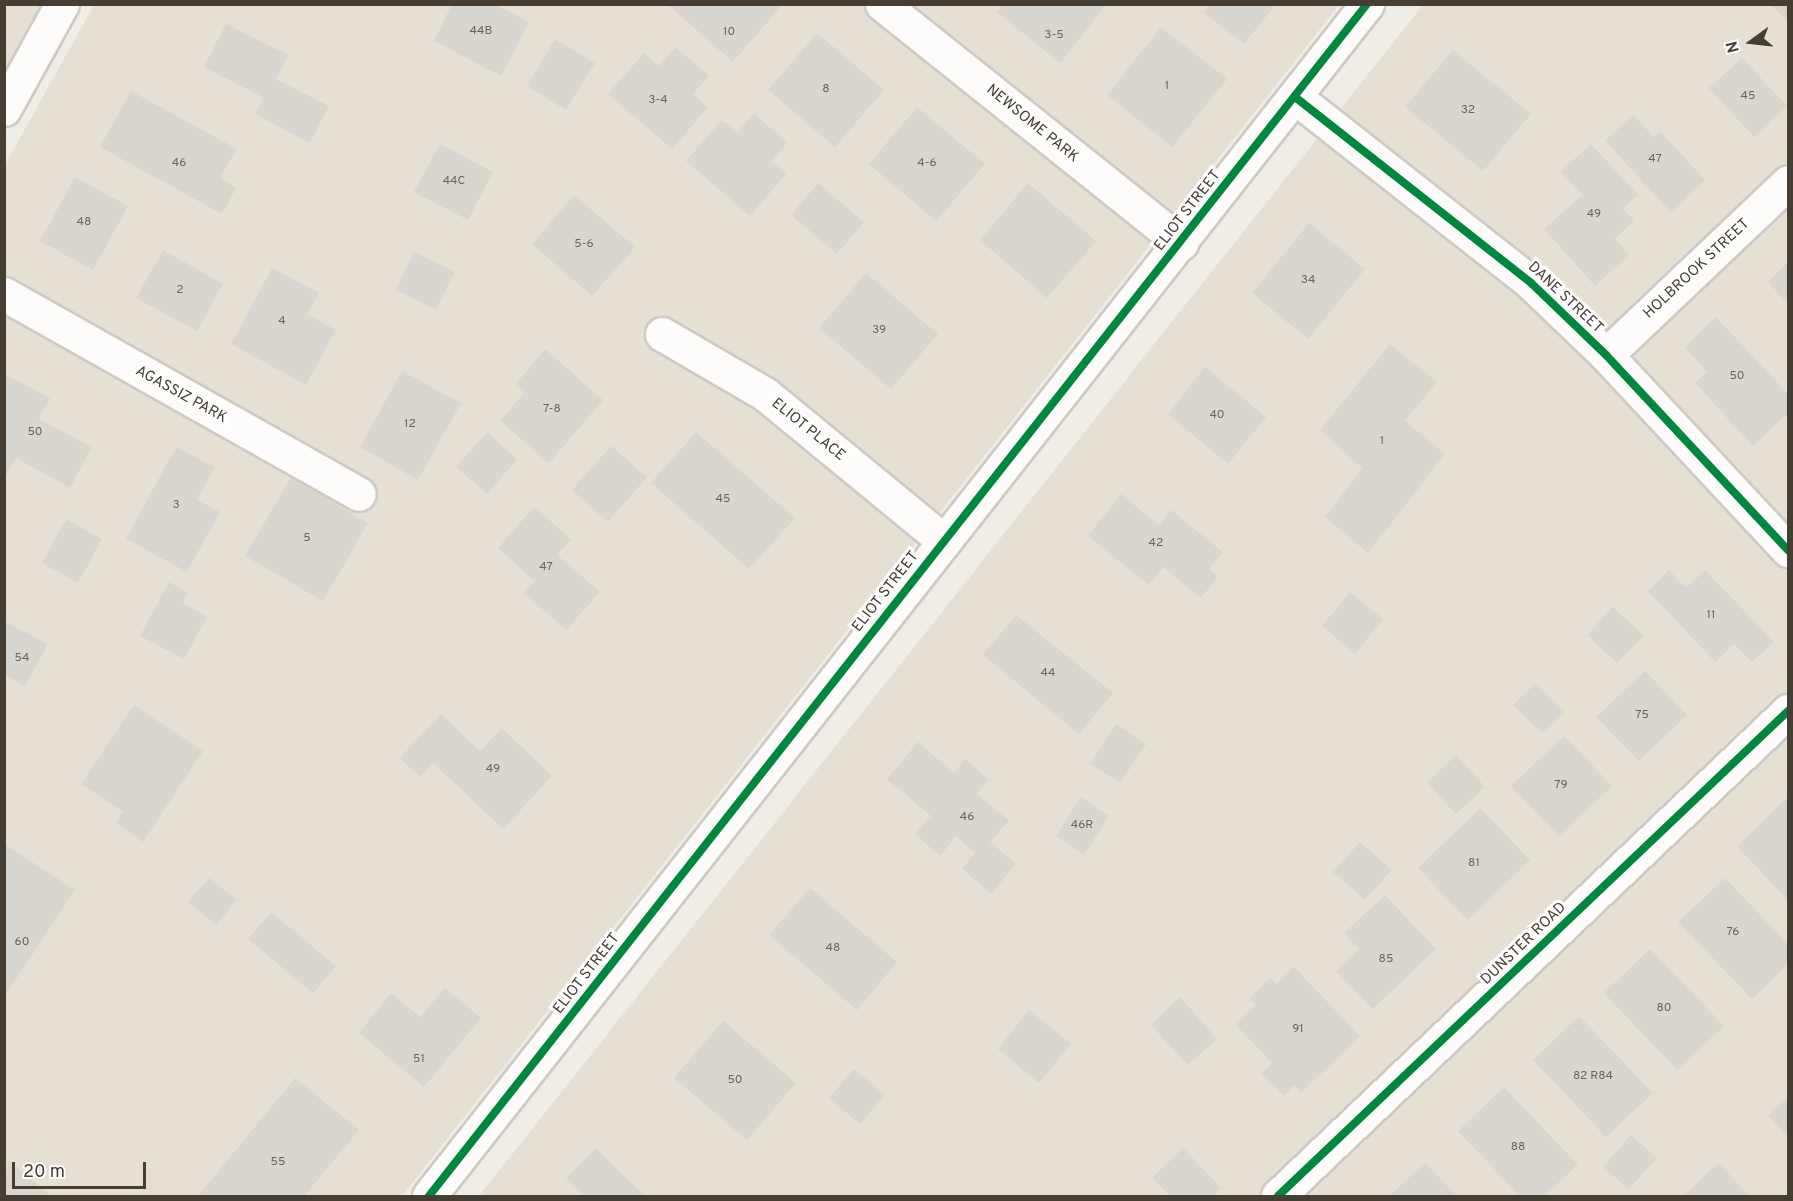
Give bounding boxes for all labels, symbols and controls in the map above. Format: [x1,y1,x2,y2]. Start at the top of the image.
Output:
north arrow [1721,12,1781,72]
house number: 44B [470,25,492,39]
house number: 10 [723,26,735,40]
house number: 3-5 [1044,29,1064,43]
text: N [1722,39,1745,55]
house number: 1 [1165,80,1169,94]
street label: NEWSOME PARK [982,81,1082,167]
house number: 8 [822,83,830,97]
house number: 45 [1741,90,1755,104]
house number: 3-4 [648,94,668,108]
house number: 32 [1461,104,1475,118]
house number: 47 [1648,153,1662,167]
house number: 46 [172,157,186,171]
house number: 4-6 [917,157,937,171]
street label: ELIOT STREET [1151,167,1225,255]
house number: 44C [443,175,465,189]
house number: 49 [1587,208,1601,222]
street label: HOLBROOK STREET [1640,215,1754,323]
house number: 48 [77,216,91,230]
house number: 5-6 [574,238,594,252]
street label: DANE STREET [1524,259,1606,337]
house number: 34 [1301,274,1315,288]
house number: 2 [176,284,184,298]
house number: 4 [278,315,286,329]
house number: 39 [872,324,886,338]
street label: AGASSIZ PARK [132,362,230,428]
house number: 50 [1729,370,1745,384]
street label: ELIOT PLACE [767,395,849,465]
house number: 7-8 [543,403,561,417]
house number: 40 [1209,409,1225,423]
house number: 12 [404,418,416,432]
house number: 50 [27,426,43,440]
house number: 1 [1380,435,1384,449]
house number: 45 [716,493,730,507]
house number: 3 [172,499,180,513]
house number: 5 [303,532,311,546]
house number: 42 [1149,537,1163,551]
street label: ELIOT STREET [849,548,923,636]
house number: 47 [539,561,553,575]
house number: 11 [1707,609,1715,623]
house number: 54 [14,652,30,666]
house number: 44 [1041,667,1055,681]
house number: 75 [1635,709,1649,723]
house number: 49 [486,763,500,777]
house number: 79 [1554,779,1568,793]
house number: 46 [960,811,974,825]
house number: 46R [1071,819,1093,833]
house number: 81 [1468,857,1480,871]
street label: DUNSTER ROAD [1478,899,1570,989]
house number: 76 [1727,926,1739,940]
street label: ELIOT STREET [550,930,624,1018]
house number: 60 [15,936,29,950]
house number: 48 [826,942,840,956]
house number: 85 [1379,953,1393,967]
house number: 80 [1657,1002,1671,1016]
house number: 91 [1292,1023,1304,1037]
house number: 51 [413,1053,425,1067]
house number: 82 R84 [1573,1070,1613,1084]
house number: 50 [727,1074,743,1088]
house number: 88 [1511,1141,1525,1155]
scale bar [15,1150,148,1188]
house number: 55 [271,1156,285,1170]
text: 20 m [23,1161,65,1184]

